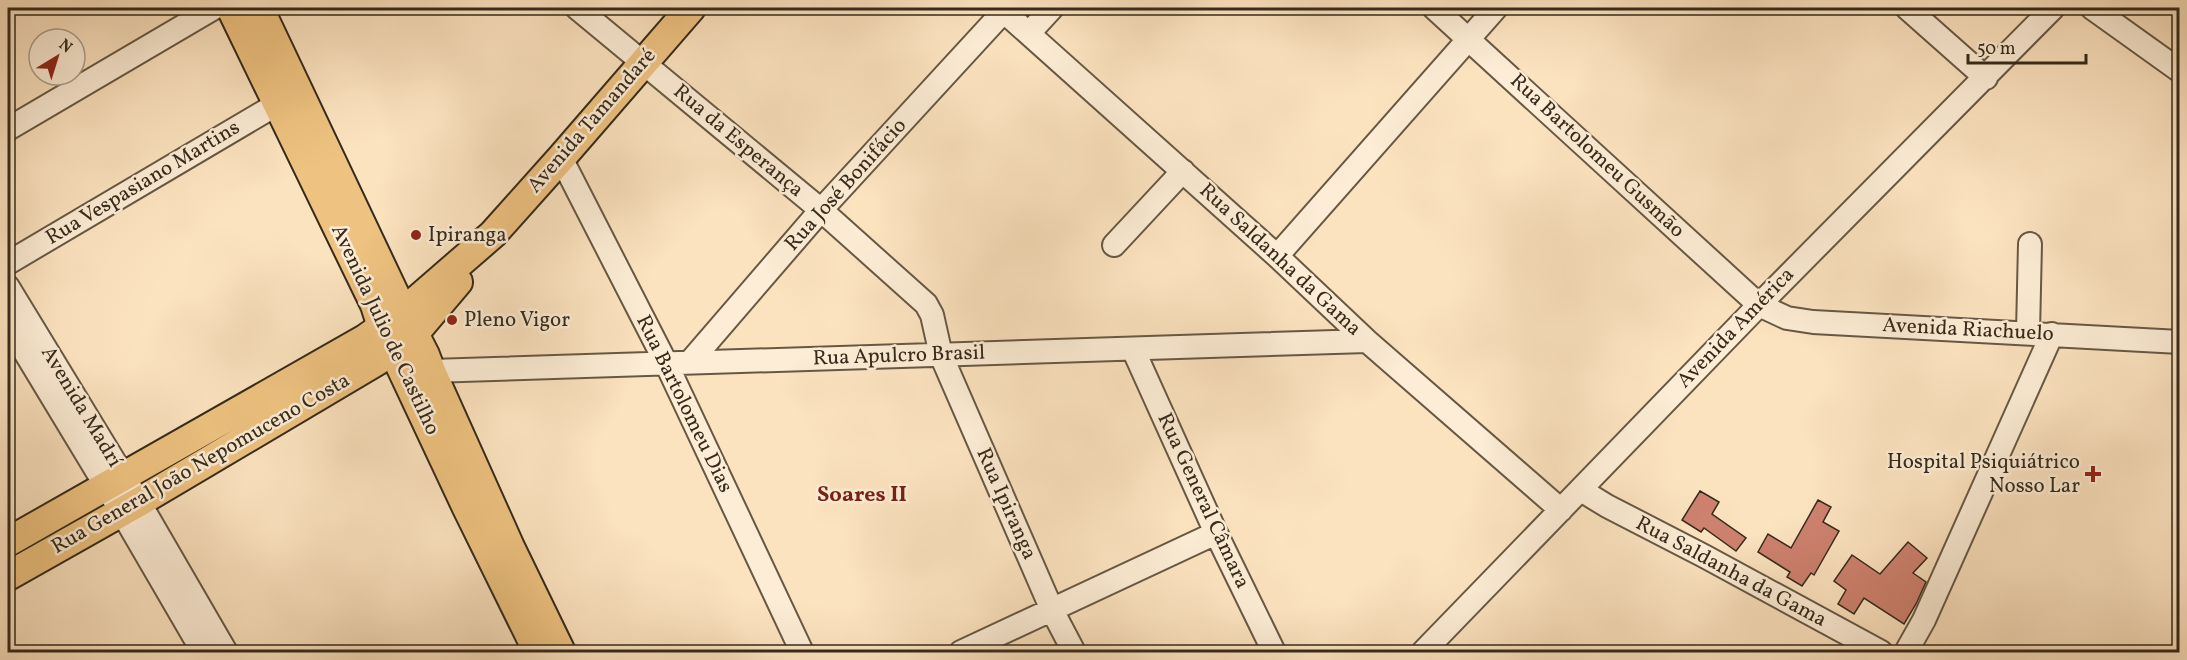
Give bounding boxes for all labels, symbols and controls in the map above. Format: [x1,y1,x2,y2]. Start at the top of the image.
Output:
north arrow [27,27,87,87]
scale bar [1968,27,2086,65]
text: N [54,35,77,59]
text: 50 m [1977,37,2016,62]
street label: Avenida Tamandaré [521,42,663,200]
street label: Rua Bartolomeu Gusmão [1503,67,1691,245]
street label: Rua da Esperança [666,78,810,204]
street label: Rua José Bonifácio [778,112,914,258]
street label: Rua Vespasiano Martins [40,113,246,253]
street label: Rua Saldanha da Gama [1192,177,1368,343]
street label: Avenida Julio de Castilho [323,220,447,440]
place label: Ipiranga [428,221,507,250]
marker: Ipiranga [409,228,423,242]
street label: Avenida América [1671,261,1801,395]
place label: Pleno Vigor [464,306,570,335]
street label: Rua Bartolomeu Dias [628,310,740,498]
street label: Avenida Riachuelo [1882,311,2054,349]
marker: Pleno Vigor [445,313,459,327]
street label: Rua Apulcro Brasil [812,338,986,374]
street label: Avenida Madrí [33,341,129,474]
street label: Rua General João Nepomuceno Costa [46,366,356,562]
street label: Rua General Câmara [1150,408,1256,594]
street label: Rua Ipiranga [968,443,1044,565]
place label: Hospital Psiquiátrico Nosso Lar [1887,448,2080,501]
marker: Hospital Psiquiátrico Nosso Lar [2084,465,2102,483]
district label: Soares II [817,480,907,511]
street label: Rua Saldanha da Gama [1630,509,1832,635]

